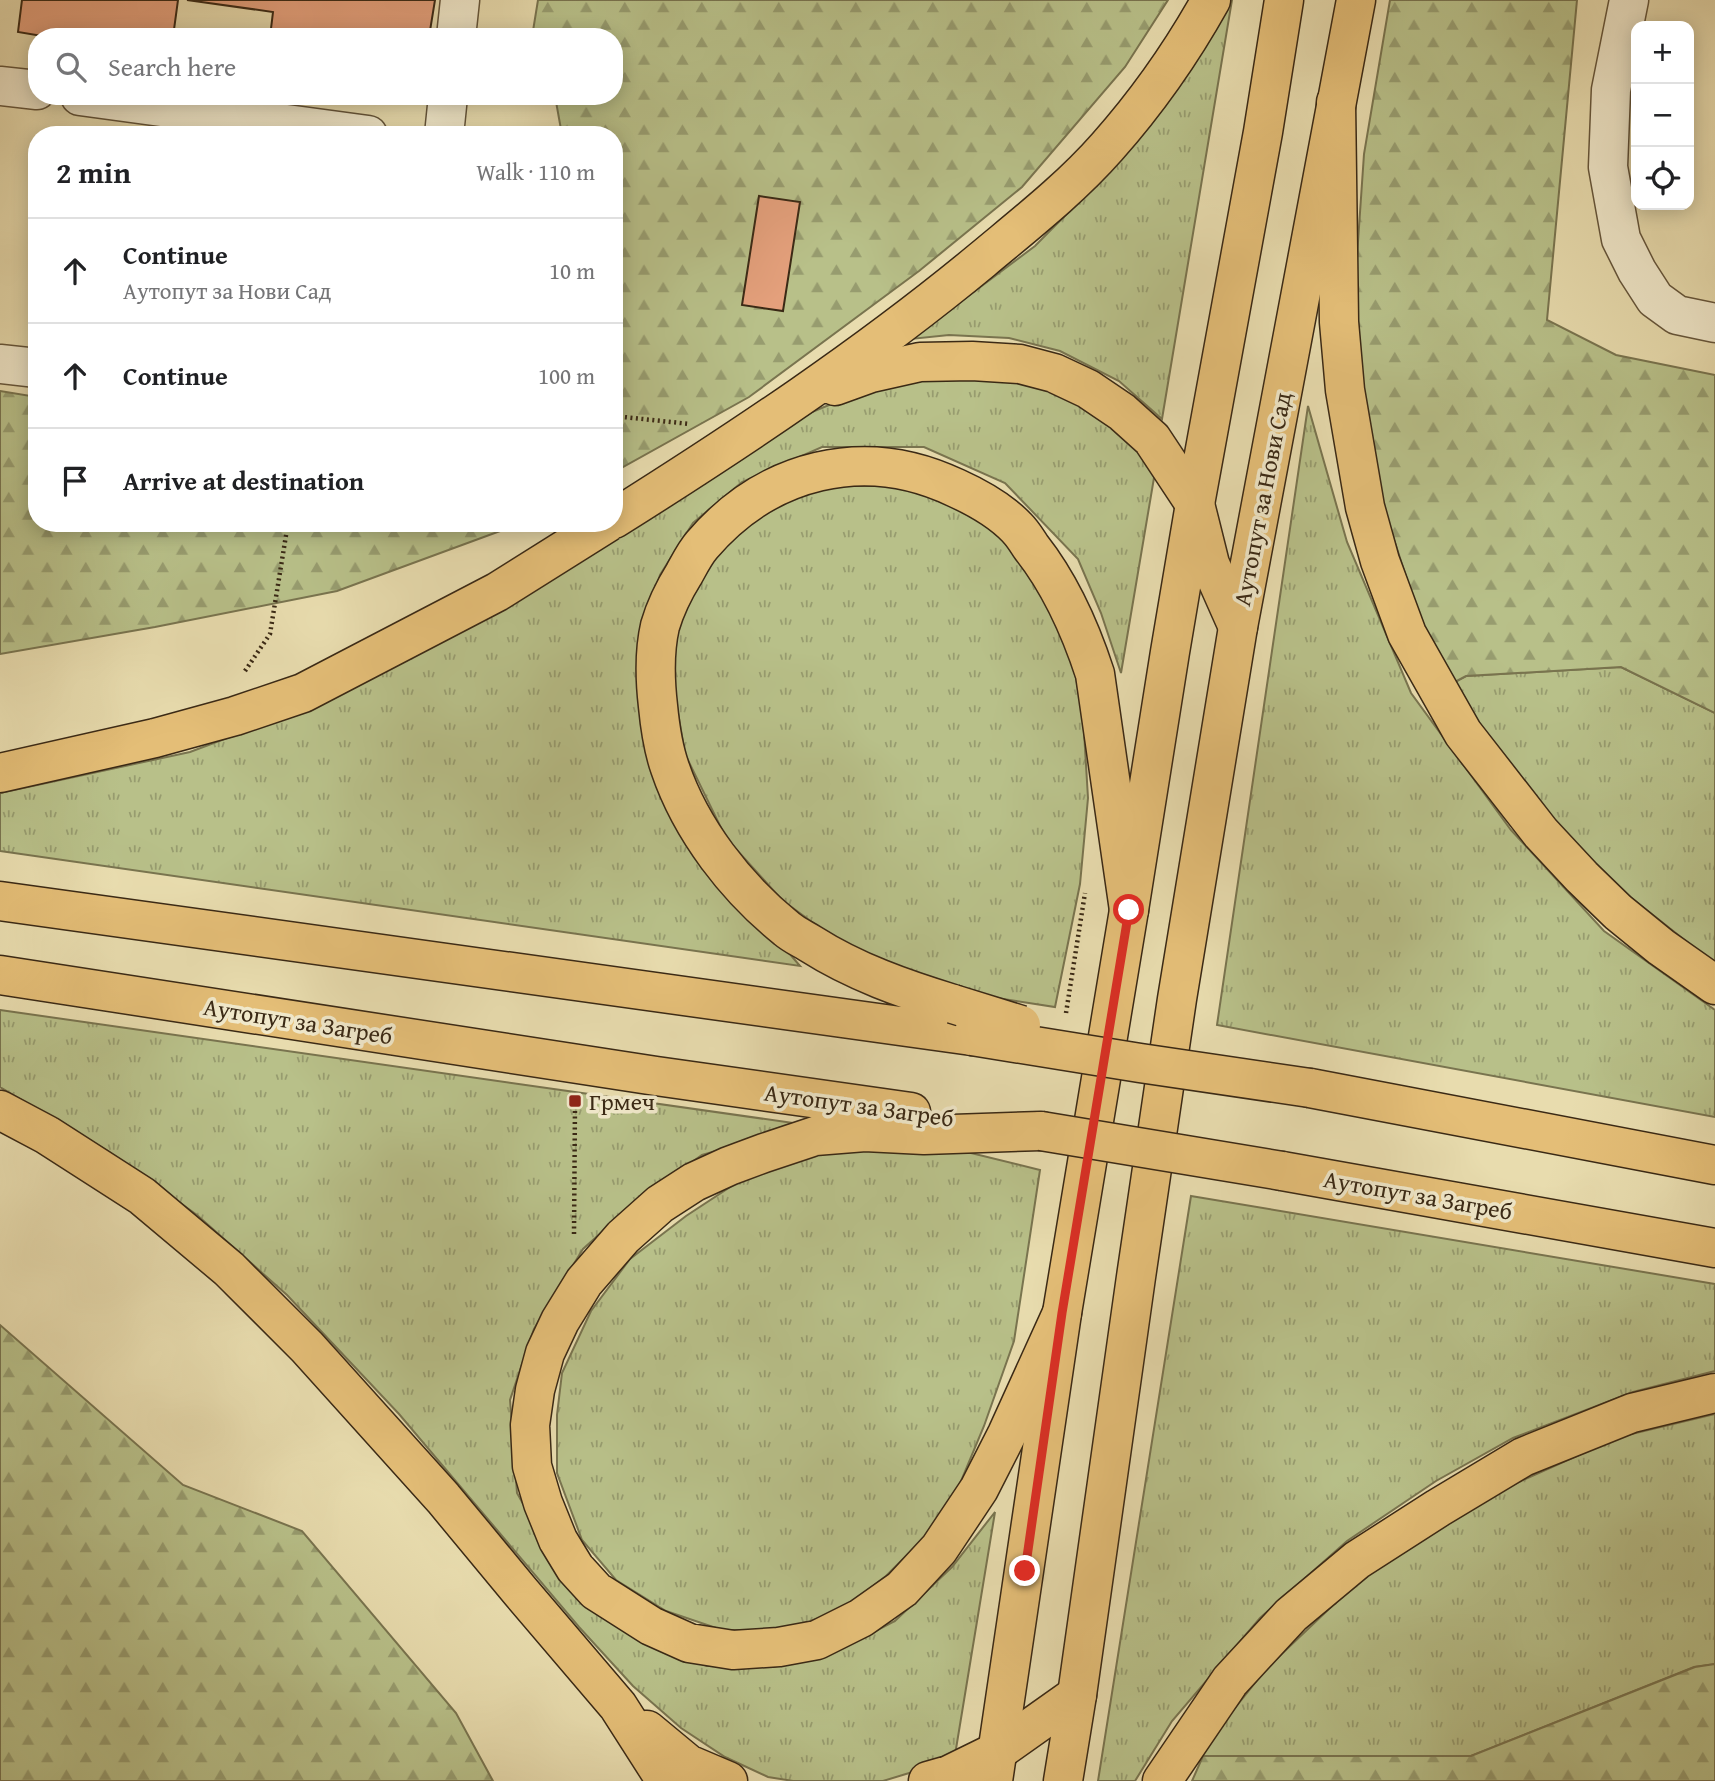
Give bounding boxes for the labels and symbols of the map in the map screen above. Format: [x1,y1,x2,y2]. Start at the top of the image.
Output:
street label: Аутопут за Нови Сад [1224,389,1300,609]
route start [1113,894,1144,925]
street label: Аутопут за Загреб [201,989,395,1053]
street label: Аутопут за Загреб [762,1074,956,1136]
place label: Грмеч [589,1084,655,1119]
marker: Грмеч [567,1093,583,1109]
street label: Аутопут за Загреб [1321,1161,1515,1229]
route end [1009,1555,1040,1586]

